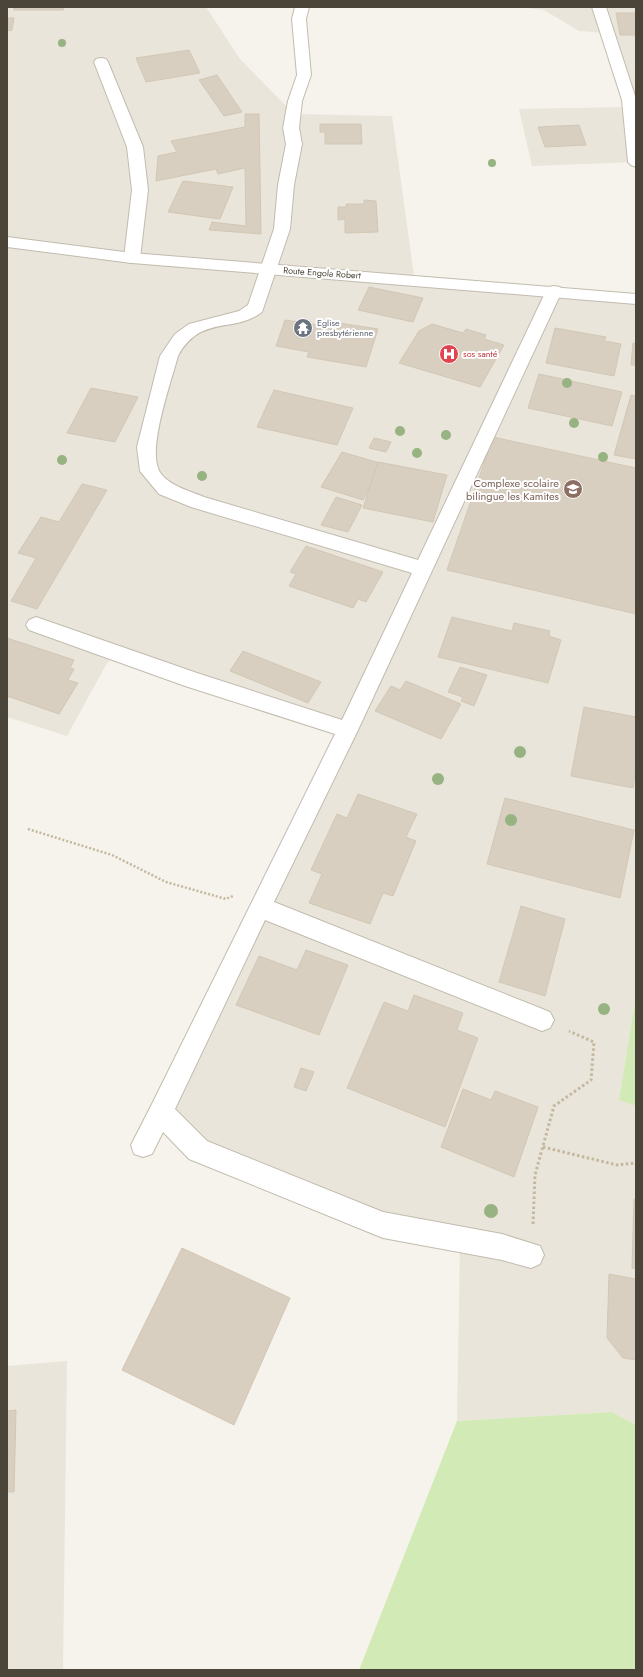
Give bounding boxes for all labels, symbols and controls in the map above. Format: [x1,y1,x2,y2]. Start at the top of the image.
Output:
street label: Route Engola Robert [283,263,362,282]
place label: Eglise presbytérienne [317,316,374,339]
temple icon: Eglise presbytérienne [292,317,314,339]
hospital icon: sos santé [438,343,460,365]
place label: sos santé [463,347,498,360]
place label: Complexe scolaire bilingue les Kamites [466,475,560,504]
school or university icon: Complexe scolaire bilingue les Kamites [562,478,584,500]

